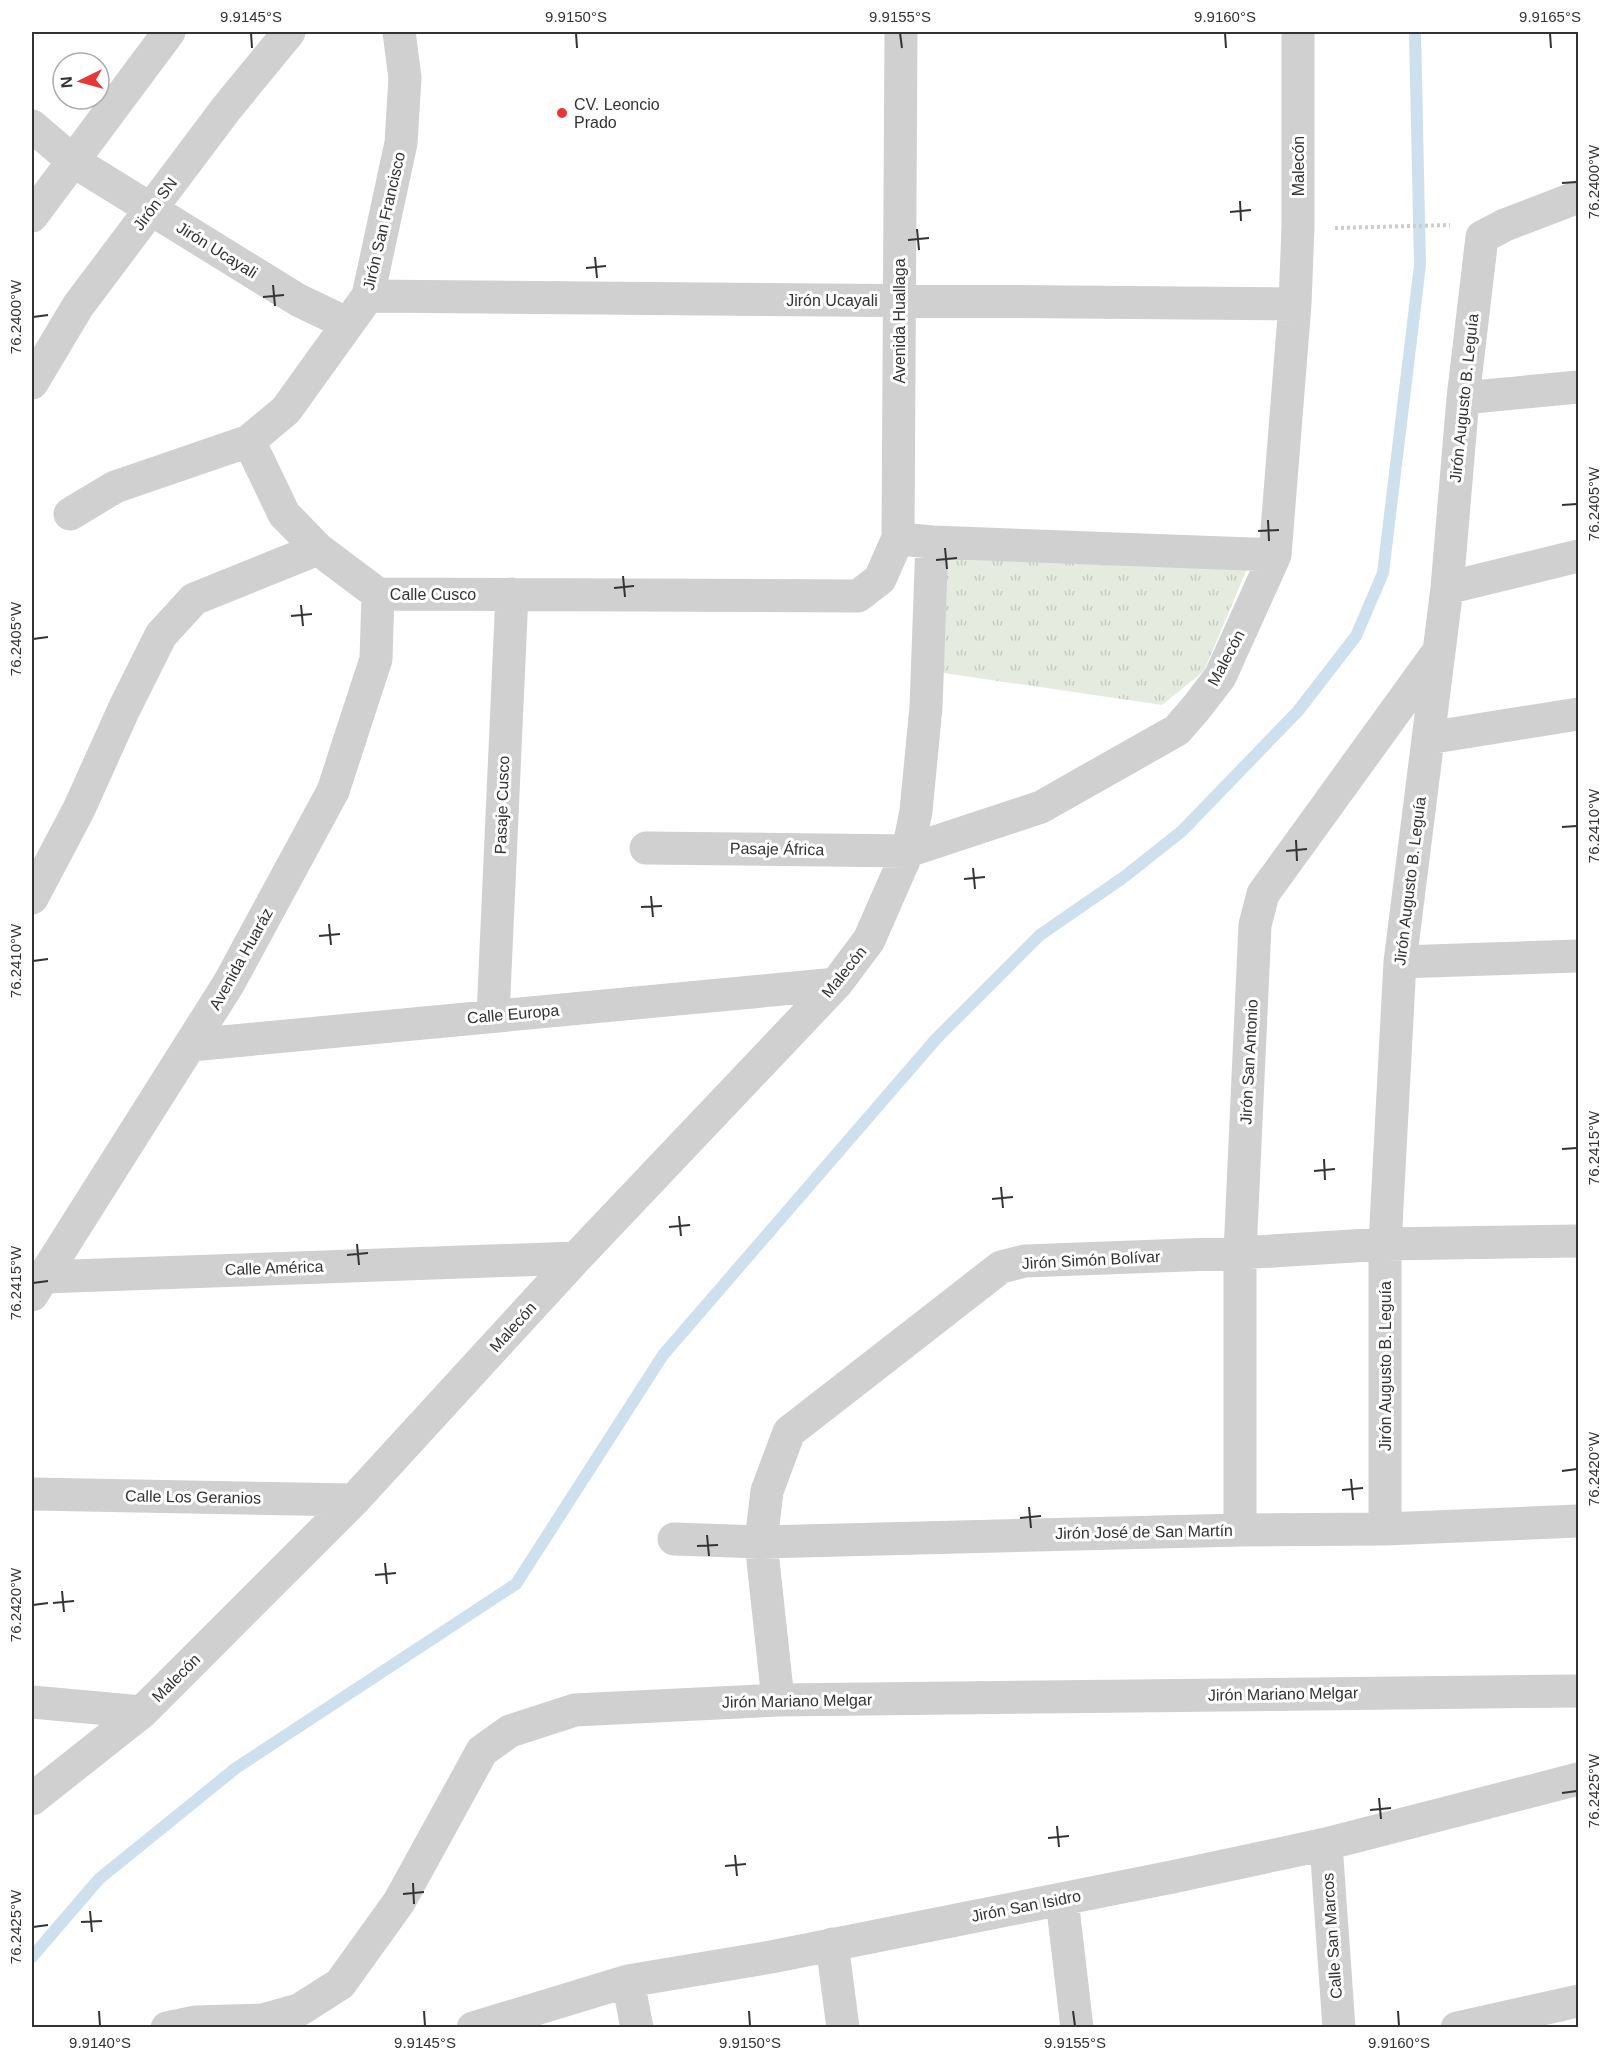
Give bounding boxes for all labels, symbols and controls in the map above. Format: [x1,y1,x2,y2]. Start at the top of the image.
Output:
text: 9.9145°S [220,8,282,25]
text: 9.9150°S [545,8,607,25]
text: 9.9155°S [869,8,931,25]
text: 9.9160°S [1194,8,1256,25]
text: 9.9165°S [1519,8,1581,25]
north arrow [51,51,111,111]
text: N [58,76,76,89]
place label: CV. Leoncio Prado [574,96,660,131]
marker: CV. Leoncio Prado [555,106,569,120]
street label: Malecón [1290,136,1307,196]
text: 76.2400°W [1585,144,1602,219]
street label: Jirón San Francisco [360,150,408,292]
street label: Jirón SN [130,174,180,234]
street label: Jirón Ucayali [174,219,260,281]
street label: Avenida Huallaga [891,258,908,384]
text: 76.2400°W [7,279,24,354]
street label: Jirón Ucayali [786,292,878,309]
street label: Jirón Augusto B. Leguía [1447,313,1481,483]
text: 76.2405°W [1585,466,1602,541]
street label: Calle Cusco [390,586,476,603]
text: 76.2405°W [7,601,24,676]
street label: Malecón [1204,627,1248,689]
street label: Pasaje Cusco [492,755,512,855]
text: 76.2410°W [1585,788,1602,863]
street label: Jirón Augusto B. Leguía [1391,796,1429,966]
street label: Pasaje África [730,839,824,858]
street label: Avenida Huaráz [206,905,276,1013]
text: 76.2410°W [7,923,24,998]
street label: Malecón [818,943,870,1001]
street label: Jirón San Antonio [1237,999,1261,1125]
street label: Calle Europa [466,1001,560,1026]
text: 76.2415°W [1585,1110,1602,1185]
text: 76.2415°W [7,1245,24,1320]
street label: Jirón Simón Bolívar [1021,1248,1161,1272]
street label: Calle América [224,1258,324,1278]
street label: Jirón Augusto B. Leguía [1377,1281,1394,1451]
street label: Malecón [486,1299,540,1355]
text: 76.2420°W [1585,1431,1602,1506]
street label: Calle Los Geranios [125,1487,261,1507]
street label: Jirón José de San Martín [1055,1522,1233,1542]
text: 76.2420°W [7,1567,24,1642]
street label: Malecón [149,1651,203,1705]
street label: Jirón Mariano Melgar [1208,1684,1359,1704]
street label: Jirón Mariano Melgar [722,1691,873,1711]
text: 76.2425°W [1585,1753,1602,1828]
street label: Calle San Marcos [1319,1872,1345,2000]
street label: Jirón San Isidro [970,1887,1082,1925]
text: 76.2425°W [7,1889,24,1964]
text: 9.9140°S [69,2034,131,2051]
text: 9.9145°S [394,2034,456,2051]
text: 9.9150°S [719,2034,781,2051]
text: 9.9155°S [1044,2034,1106,2051]
text: 9.9160°S [1368,2034,1430,2051]

